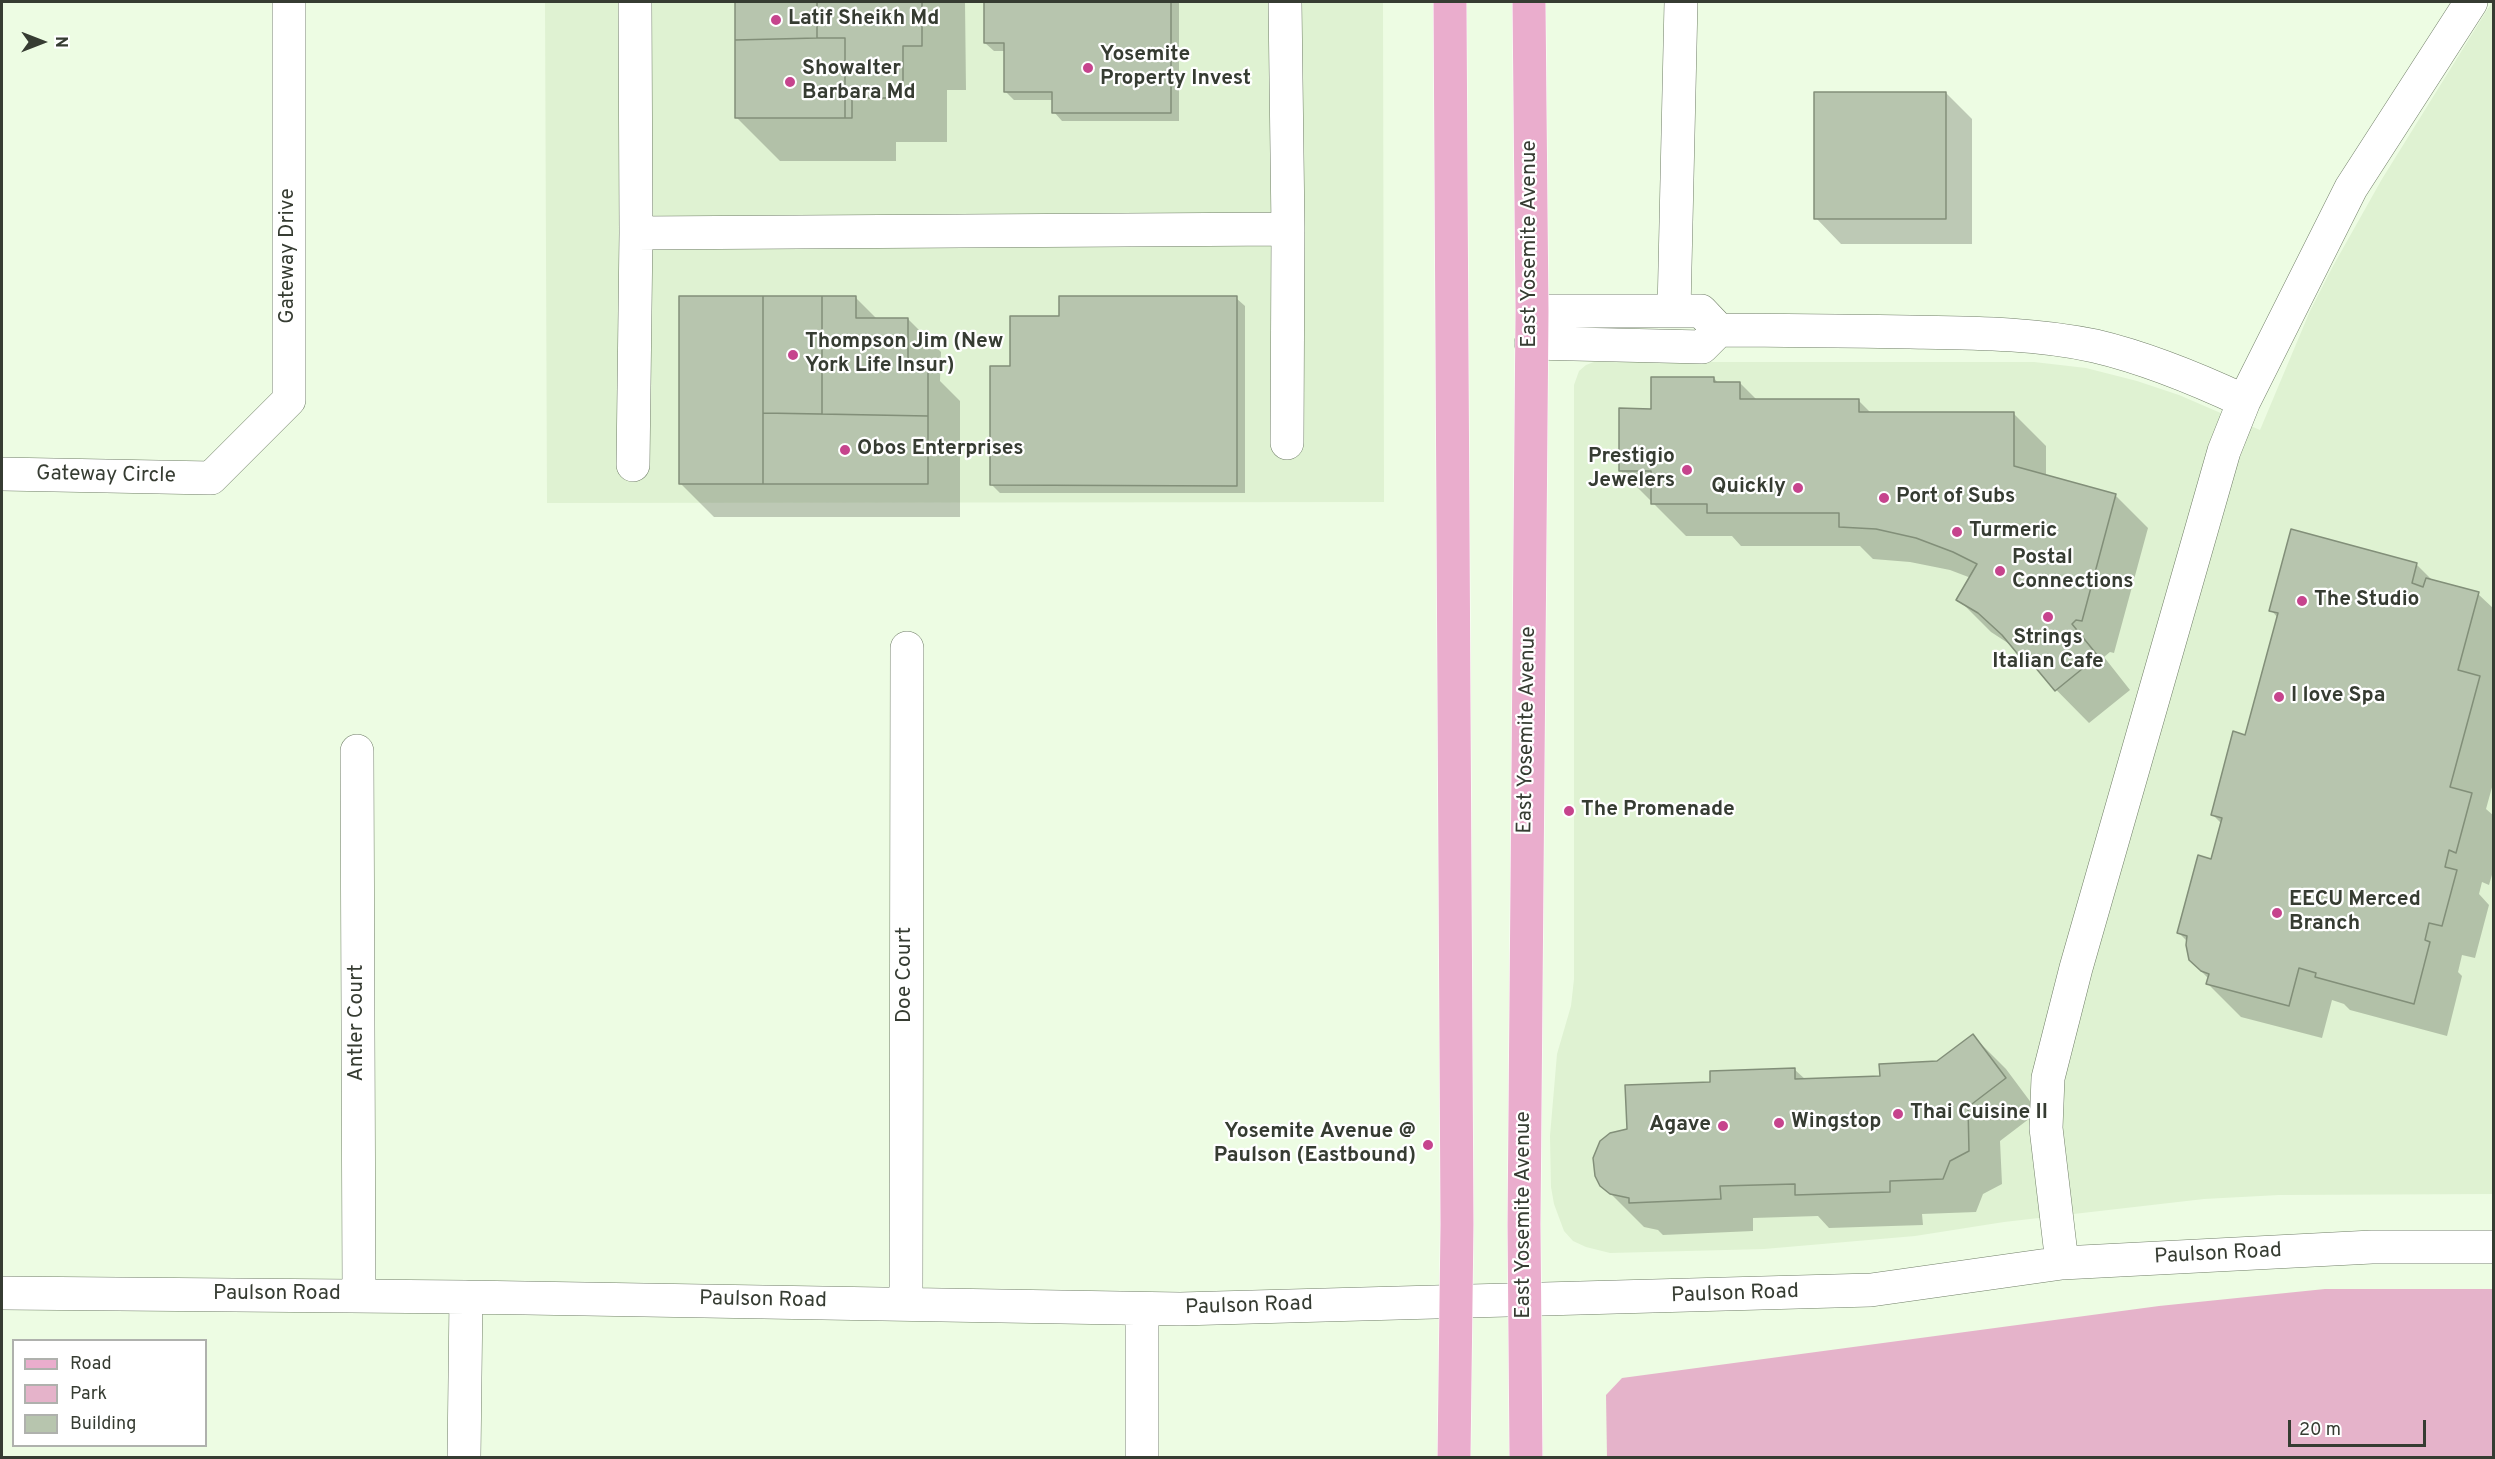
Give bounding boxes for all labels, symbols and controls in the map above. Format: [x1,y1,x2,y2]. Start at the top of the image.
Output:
place label: Latif Sheikh Md [788,7,939,33]
north arrow [12,12,72,72]
marker: Latif Sheikh Md [769,13,783,27]
text: N [50,36,70,48]
place label: Yosemite Property Invest [1100,43,1251,93]
place label: Showalter Barbara Md [802,57,916,107]
marker: Yosemite Property Invest [1081,61,1095,75]
marker: Showalter Barbara Md [783,75,797,89]
street label: East Yosemite Avenue [1518,140,1544,348]
street label: Gateway Drive [276,188,302,324]
place label: Thompson Jim (New York Life Insur) [805,330,1003,380]
marker: Thompson Jim (New York Life Insur) [786,348,800,362]
place label: Obos Enterprises [857,437,1024,463]
marker: Obos Enterprises [838,443,852,457]
place label: Prestigio Jewelers [1588,445,1675,495]
street label: Gateway Circle [36,462,176,490]
marker: Prestigio Jewelers [1680,463,1694,477]
place label: Quickly [1711,475,1786,501]
marker: Quickly [1791,481,1805,495]
place label: Port of Subs [1896,485,2015,511]
marker: Port of Subs [1877,491,1891,505]
place label: Turmeric [1969,519,2057,545]
marker: Turmeric [1950,525,1964,539]
place label: Postal Connections [2012,546,2134,596]
marker: Postal Connections [1993,564,2007,578]
place label: The Studio [2314,588,2419,614]
marker: The Studio [2295,594,2309,608]
marker: Strings Italian Cafe [2041,610,2055,624]
street label: East Yosemite Avenue [1514,626,1542,834]
place label: Strings Italian Cafe [1992,626,2104,676]
place label: I love Spa [2291,684,2385,710]
marker: I love Spa [2272,690,2286,704]
place label: The Promenade [1581,798,1735,824]
marker: The Promenade [1562,804,1576,818]
place label: EECU Merced Branch [2289,888,2421,938]
marker: EECU Merced Branch [2270,906,2284,920]
street label: Doe Court [893,927,919,1023]
street label: Antler Court [345,964,371,1082]
place label: Thai Cuisine II [1910,1101,2048,1127]
marker: Thai Cuisine II [1891,1107,1905,1121]
place label: Wingstop [1791,1110,1881,1136]
street label: East Yosemite Avenue [1512,1111,1538,1319]
place label: Agave [1649,1113,1711,1139]
marker: Wingstop [1772,1116,1786,1130]
marker: Agave [1716,1119,1730,1133]
place label: Yosemite Avenue @ Paulson (Eastbound) [1214,1120,1416,1170]
marker: Yosemite Avenue @ Paulson (Eastbound) [1421,1138,1435,1152]
street label: Paulson Road [2154,1239,2282,1271]
street label: Paulson Road [1671,1280,1799,1310]
street label: Paulson Road [213,1282,341,1308]
street label: Paulson Road [699,1287,827,1315]
street label: Paulson Road [1185,1292,1313,1322]
legend [12,1339,207,1447]
text: Road [70,1353,112,1376]
text: Park [70,1383,107,1406]
scale bar [2291,1408,2429,1446]
text: Building [70,1413,136,1436]
text: 20 m [2299,1419,2341,1442]

